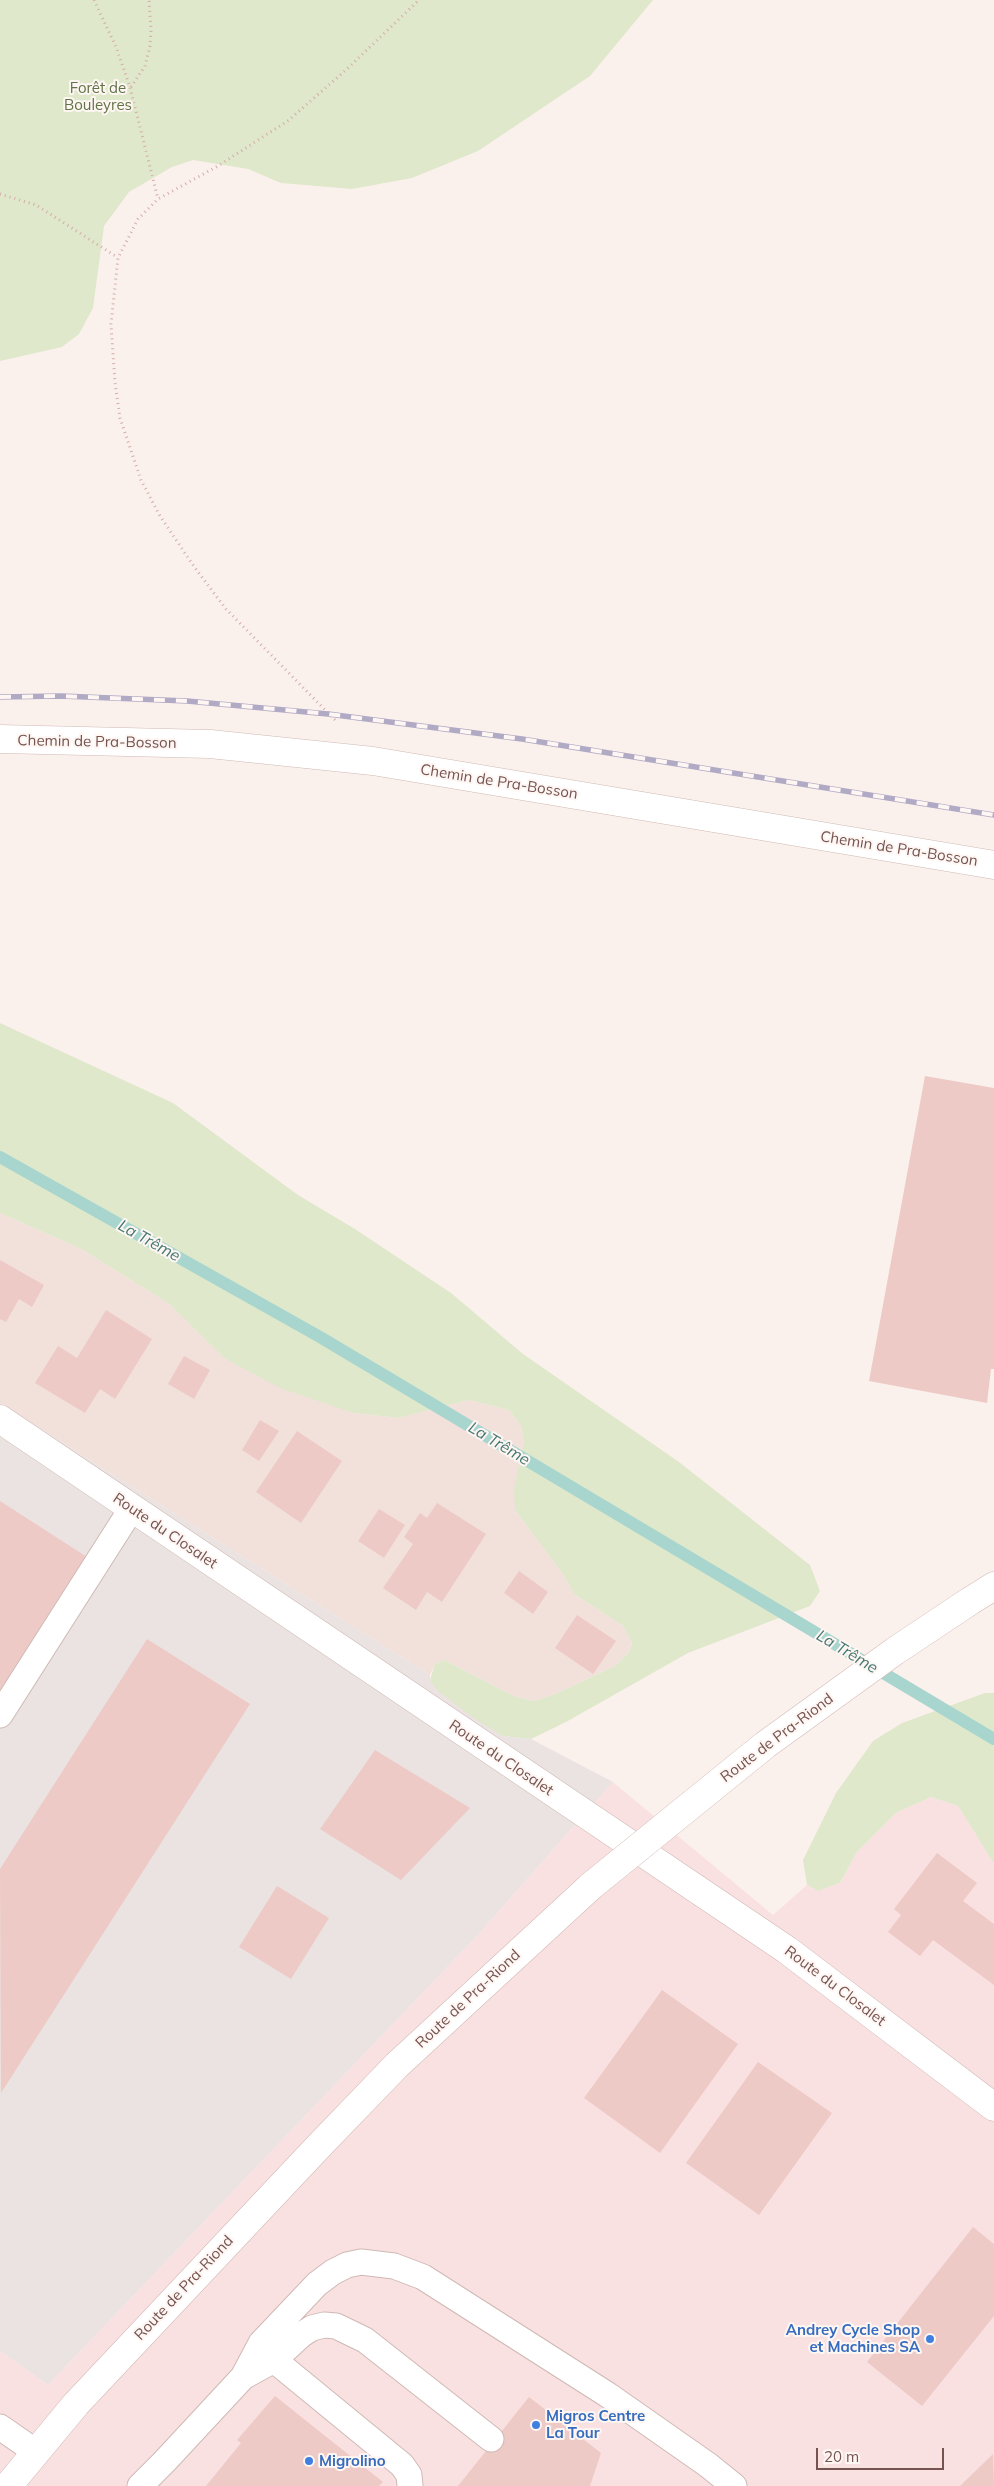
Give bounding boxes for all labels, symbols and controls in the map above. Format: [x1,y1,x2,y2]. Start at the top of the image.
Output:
park label: Forêt de Bouleyres [64,79,132,114]
street label: Chemin de Pra-Bosson [17,732,177,752]
street label: Chemin de Pra-Bosson [419,761,579,803]
street label: Chemin de Pra-Bosson [819,828,979,870]
water label: La Trême [115,1216,183,1266]
water label: La Trême [465,1418,533,1470]
street label: Route du Closalet [109,1489,221,1573]
water label: La Trême [813,1626,881,1678]
street label: Route de Pra-Riond [717,1690,837,1786]
street label: Route du Closalet [445,1716,557,1800]
street label: Route du Closalet [781,1942,889,2030]
street label: Route de Pra-Riond [412,1946,524,2052]
street label: Route de Pra-Riond [131,2232,237,2344]
place label: Andrey Cycle Shop et Machines SA [786,2321,920,2356]
marker: Andrey Cycle Shop et Machines SA [924,2333,936,2345]
place label: Migros Centre La Tour [546,2407,645,2442]
marker: Migros Centre La Tour [530,2419,542,2431]
scale bar [819,2438,946,2470]
text: 20 m [824,2447,859,2466]
place label: Migrolino [319,2452,386,2470]
marker: Migrolino [303,2455,315,2467]

